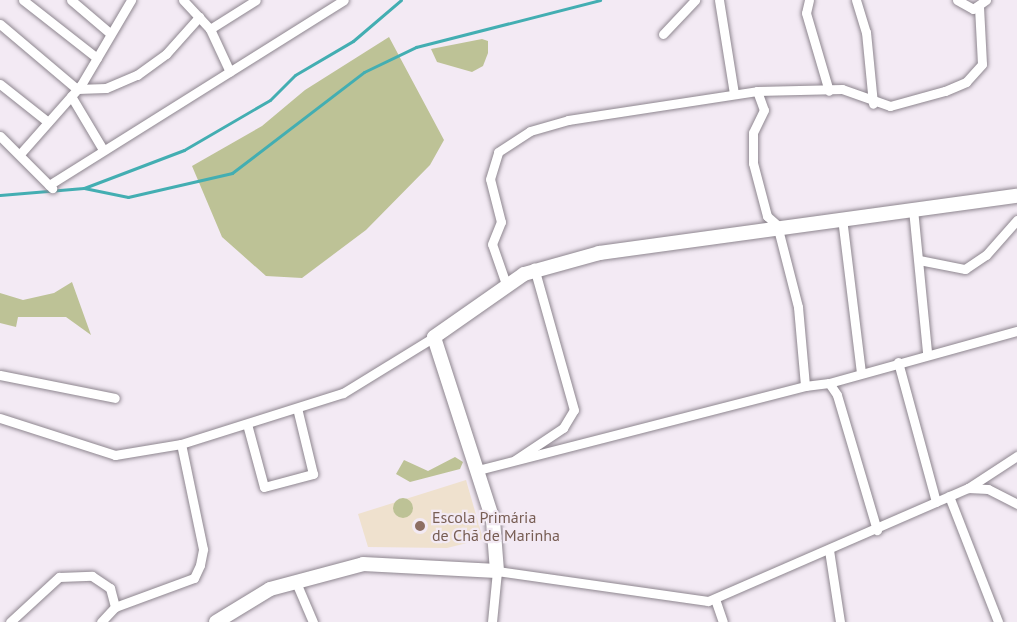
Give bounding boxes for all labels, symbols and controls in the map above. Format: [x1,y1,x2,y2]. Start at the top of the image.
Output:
place label: Escola Primária de Chã de Marinha [432,507,560,545]
marker: Escola Primária de Chã de Marinha [413,519,427,533]

